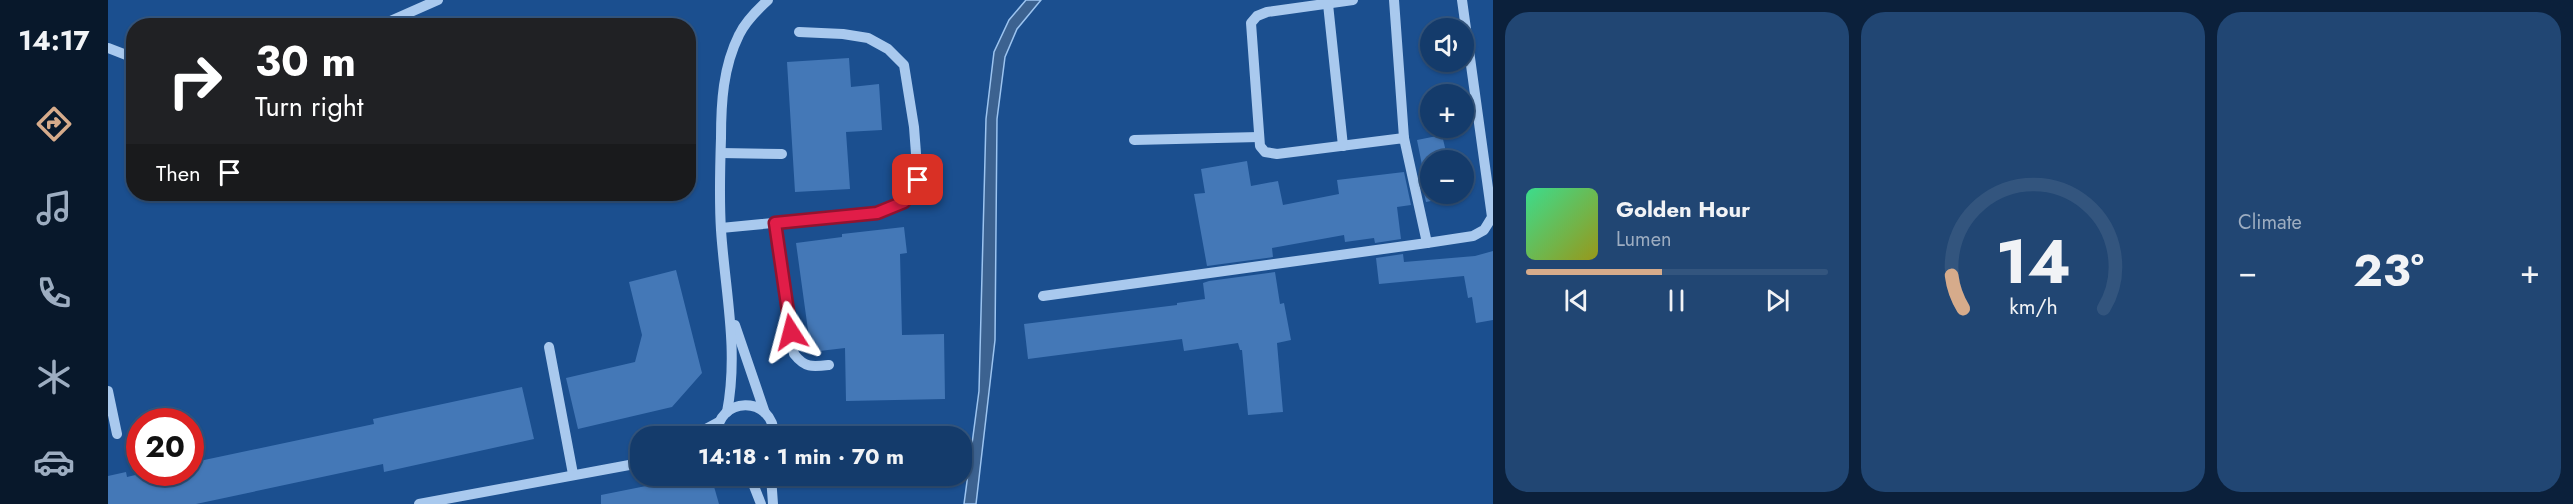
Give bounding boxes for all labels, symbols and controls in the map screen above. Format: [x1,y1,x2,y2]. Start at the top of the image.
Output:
map controls [1420,18,1474,204]
button: sound [1420,18,1474,72]
text: 14:17 [18,21,90,60]
text: 30 m [255,31,356,92]
icon: right [156,42,234,120]
button: + [1420,84,1474,138]
text: Turn right [255,87,363,126]
icon: directions [33,103,75,145]
button: − [1420,150,1474,204]
pin [892,154,943,205]
icon: arrive [213,156,246,189]
text: Then [156,157,201,189]
icon: arrive [901,163,934,196]
icon: music [33,187,75,229]
text: Golden Hour [1616,193,1750,225]
text: Climate [2238,208,2302,237]
text: 14 [1995,216,2071,306]
text: Lumen [1616,225,1672,254]
text: 23° [2353,238,2424,303]
text: − [2238,248,2257,295]
text: + [2520,248,2540,295]
icon: phone [33,272,75,314]
icon: previous [1560,284,1593,317]
icon: pause [1660,284,1693,317]
icon: next [1761,284,1794,317]
text: km/h [2009,291,2057,322]
position arrow [759,300,823,364]
icon: climate [33,356,75,398]
speed limit sign: 20 [126,408,204,486]
text: 14:18 · 1 min · 70 m [698,440,904,472]
icon: car [33,441,75,483]

